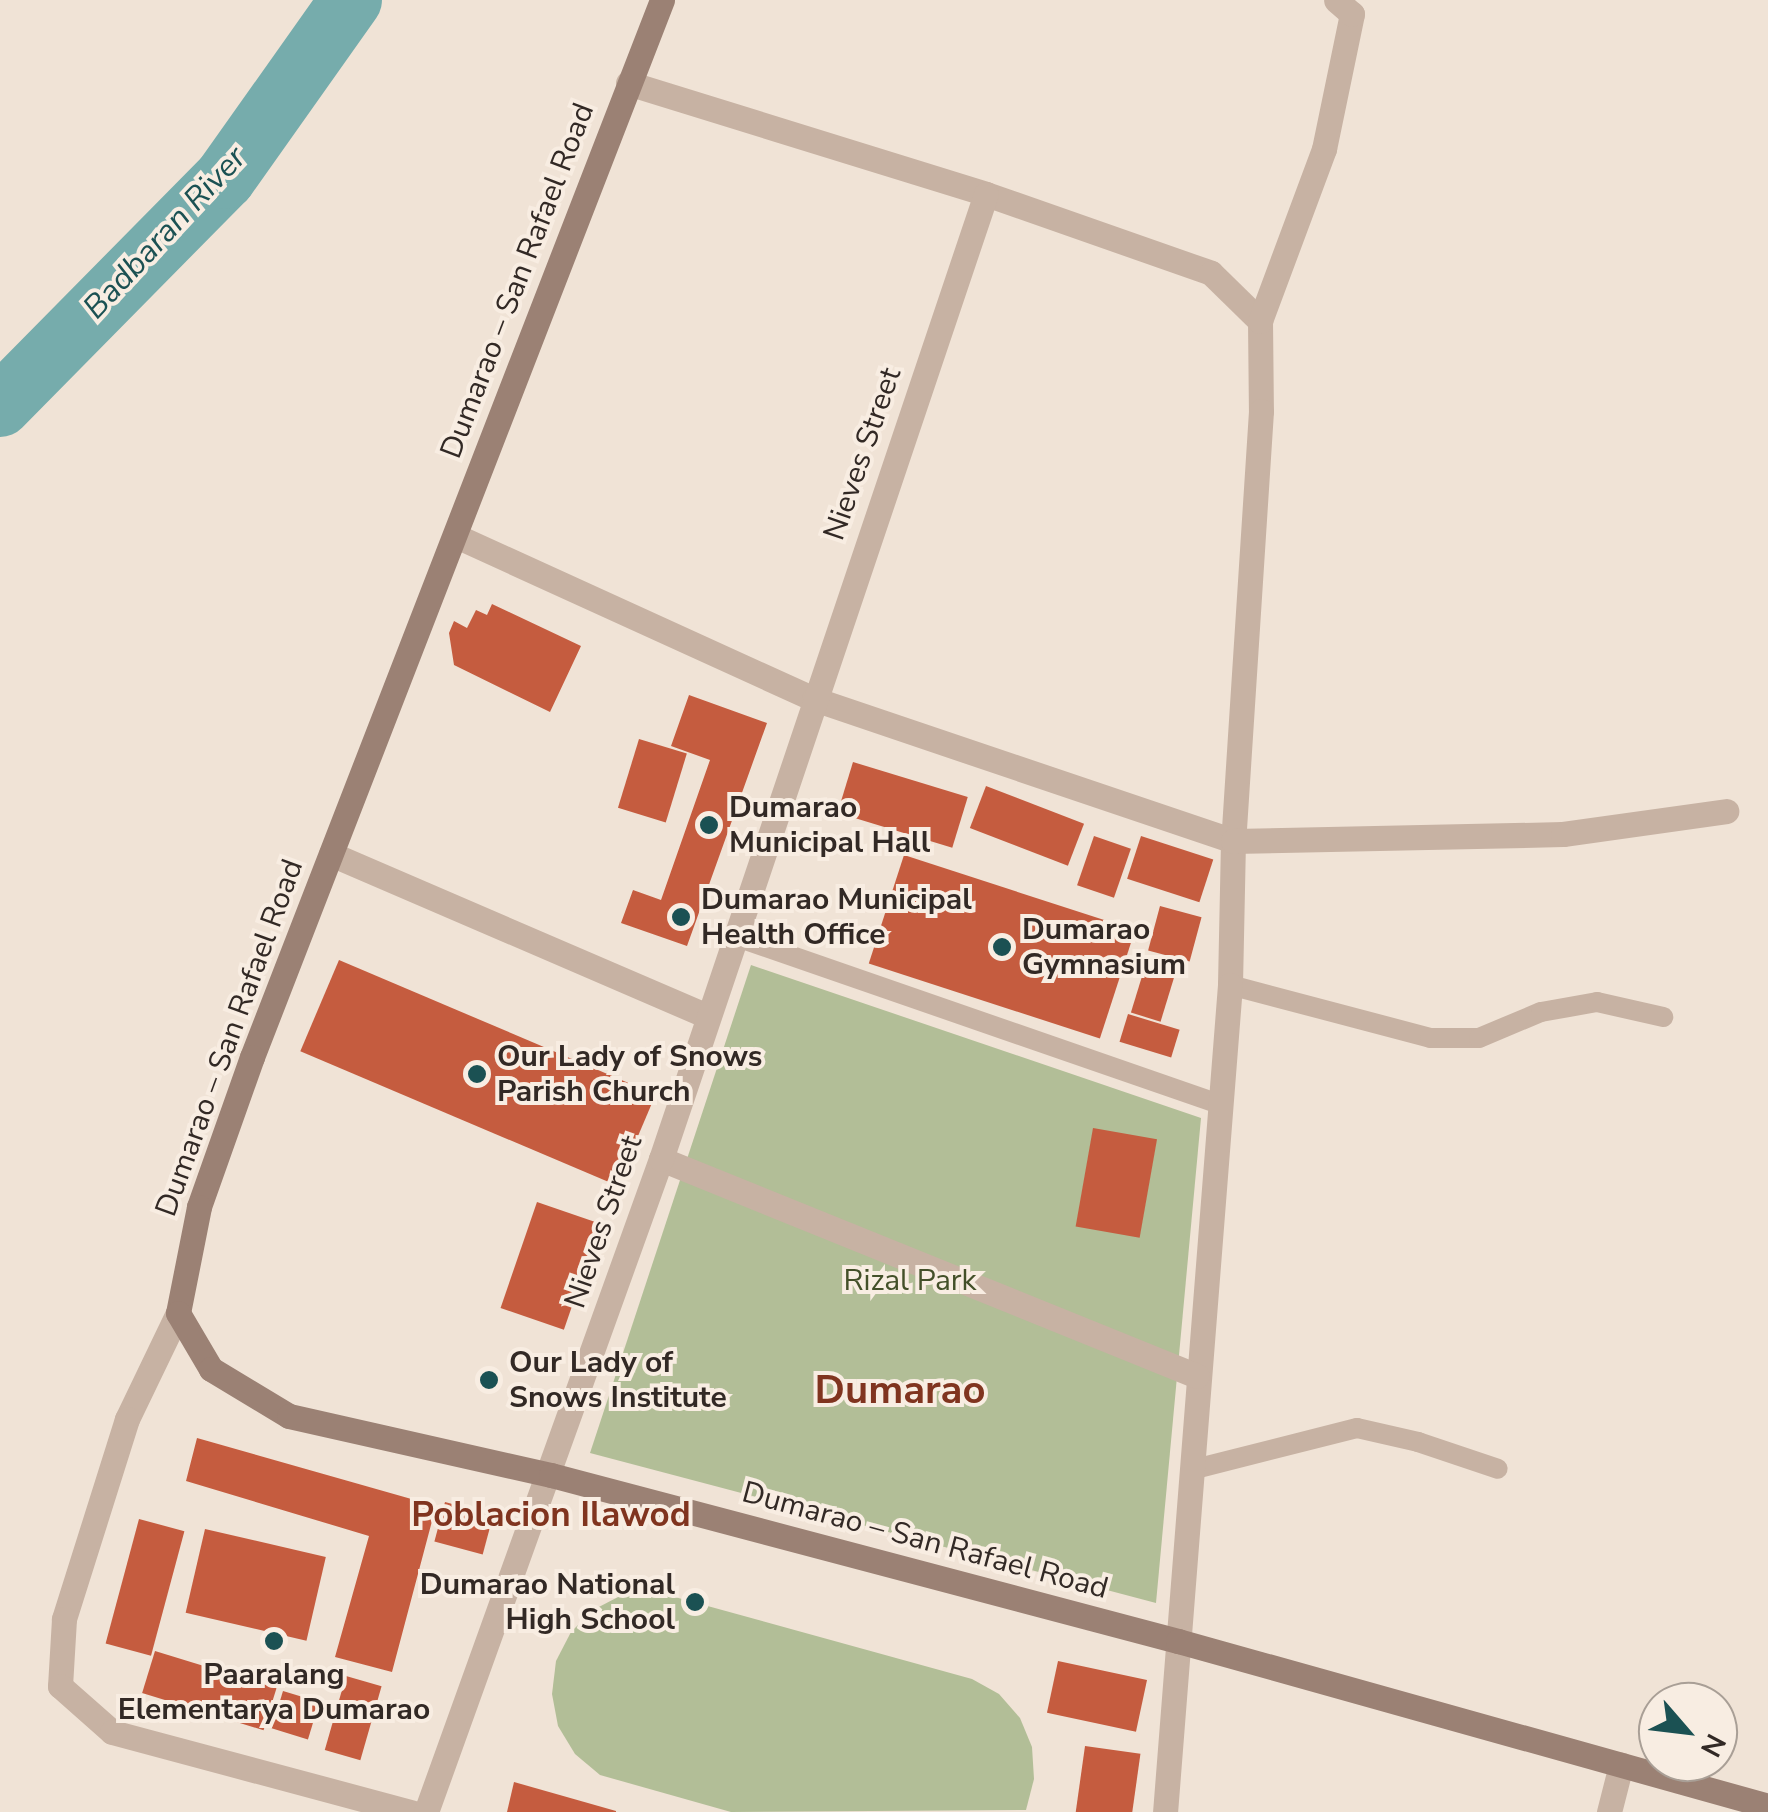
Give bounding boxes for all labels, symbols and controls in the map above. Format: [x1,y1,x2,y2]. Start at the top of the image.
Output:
street label: Dumarao – San Rafael Road [434,98,602,464]
water label: Badbaran River [76,139,254,327]
street label: Nieves Street [817,363,909,545]
place label: Dumarao Municipal Hall [729,790,930,860]
marker: Dumarao Municipal Hall [698,814,720,836]
street label: Dumarao – San Rafael Road [149,855,311,1221]
place label: Dumarao Municipal Health Office [701,882,972,952]
marker: Dumarao Municipal Health Office [670,906,692,928]
place label: Dumarao Gymnasium [1022,912,1186,982]
marker: Dumarao Gymnasium [991,936,1013,958]
place label: Our Lady of Snows Parish Church [497,1039,762,1110]
marker: Our Lady of Snows Parish Church [466,1063,488,1085]
street label: Nieves Street [558,1131,650,1313]
park label: Rizal Park [843,1263,977,1299]
place label: Our Lady of Snows Institute [509,1345,727,1416]
district label: Dumarao [815,1366,985,1414]
marker: Our Lady of Snows Institute [478,1369,500,1391]
street label: Dumarao – San Rafael Road [738,1475,1112,1607]
district label: Poblacion Ilawod [411,1494,691,1536]
place label: Dumarao National High School [420,1567,675,1638]
marker: Dumarao National High School [684,1591,706,1613]
marker: Paaralang Elementarya Dumarao [263,1630,285,1652]
place label: Paaralang Elementarya Dumarao [118,1657,430,1728]
north arrow [1638,1682,1738,1782]
text: N [1691,1727,1734,1763]

